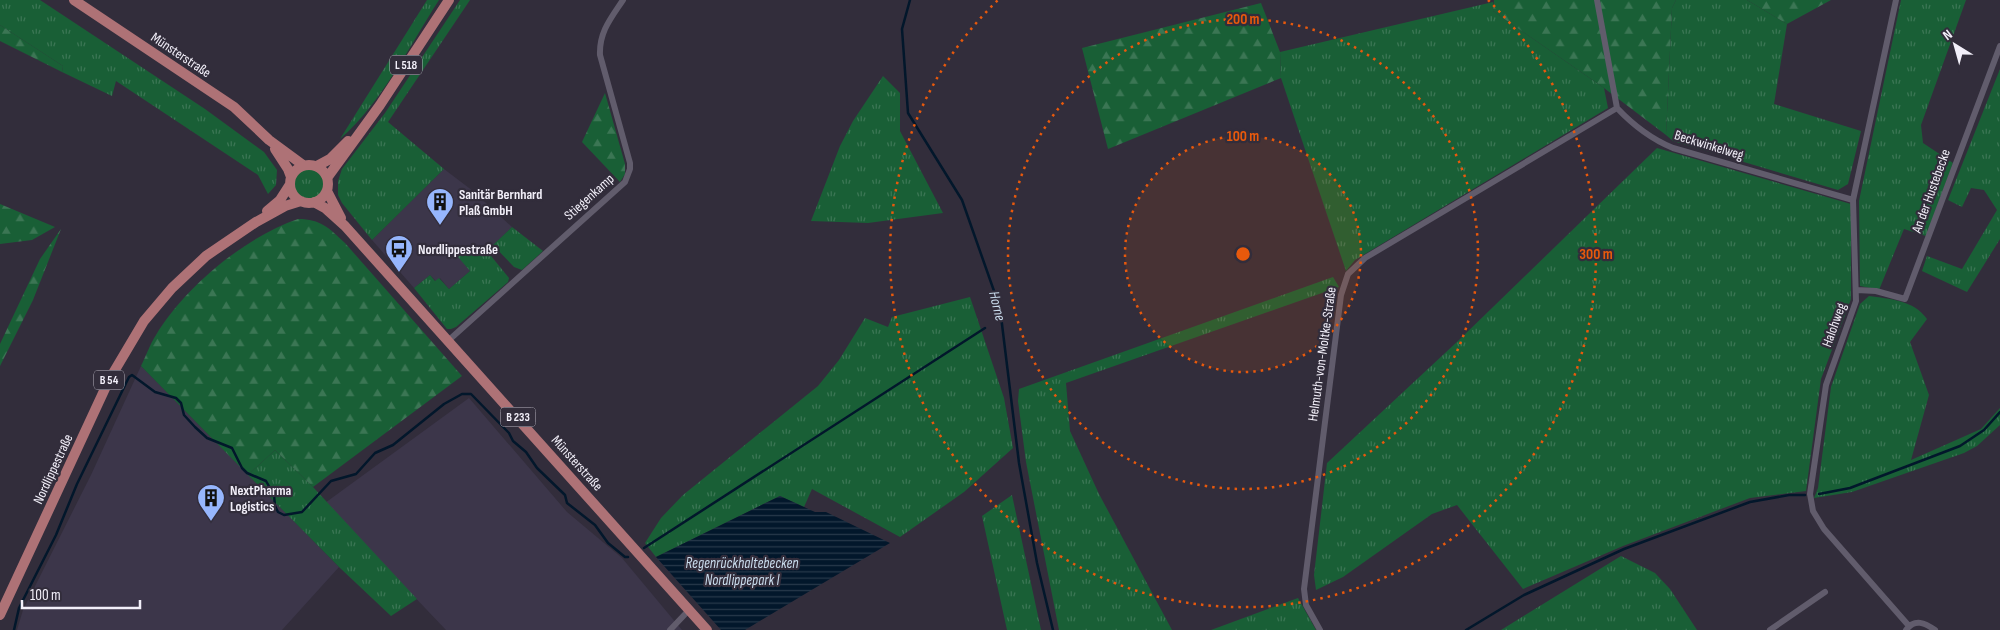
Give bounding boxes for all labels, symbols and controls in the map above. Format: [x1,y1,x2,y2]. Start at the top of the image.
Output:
text: 200 m [1226,10,1260,29]
north arrow [1930,20,1980,70]
text: N [1939,26,1956,44]
street label: Münsterstraße [148,29,214,81]
road number: L 518 [390,56,422,74]
street label: Beckwinkelweg [1672,126,1746,164]
text: 100 m [1227,127,1259,146]
street label: An der Hustebecke [1908,147,1954,236]
street label: Stiegenkamp [561,170,618,224]
place label: Sanitär Bernhard Plaß GmbH [459,186,542,219]
building icon: Sanitär Bernhard Plaß GmbH [425,187,455,226]
bus stop icon: Nordlippestraße [384,234,414,273]
place label: Nordlippestraße [418,241,498,258]
centre of rings [1234,245,1252,263]
text: 300 m [1579,245,1613,264]
street label: Helmuth-von-Moltke-Straße [1304,286,1340,422]
water label: Horne [984,289,1010,323]
street label: Halohweg [1818,300,1850,349]
road number: B 54 [94,370,124,390]
road number: B 233 [500,408,536,427]
street label: Nordlippestraße [29,431,77,507]
street label: Münsterstraße [548,432,606,494]
place label: NextPharma Logistics [230,482,292,515]
building icon: NextPharma Logistics [196,483,226,522]
water label: Regenrückhaltebecken Nordlippepark I [685,554,799,590]
scale bar [22,578,140,610]
text: 100 m [30,586,61,605]

